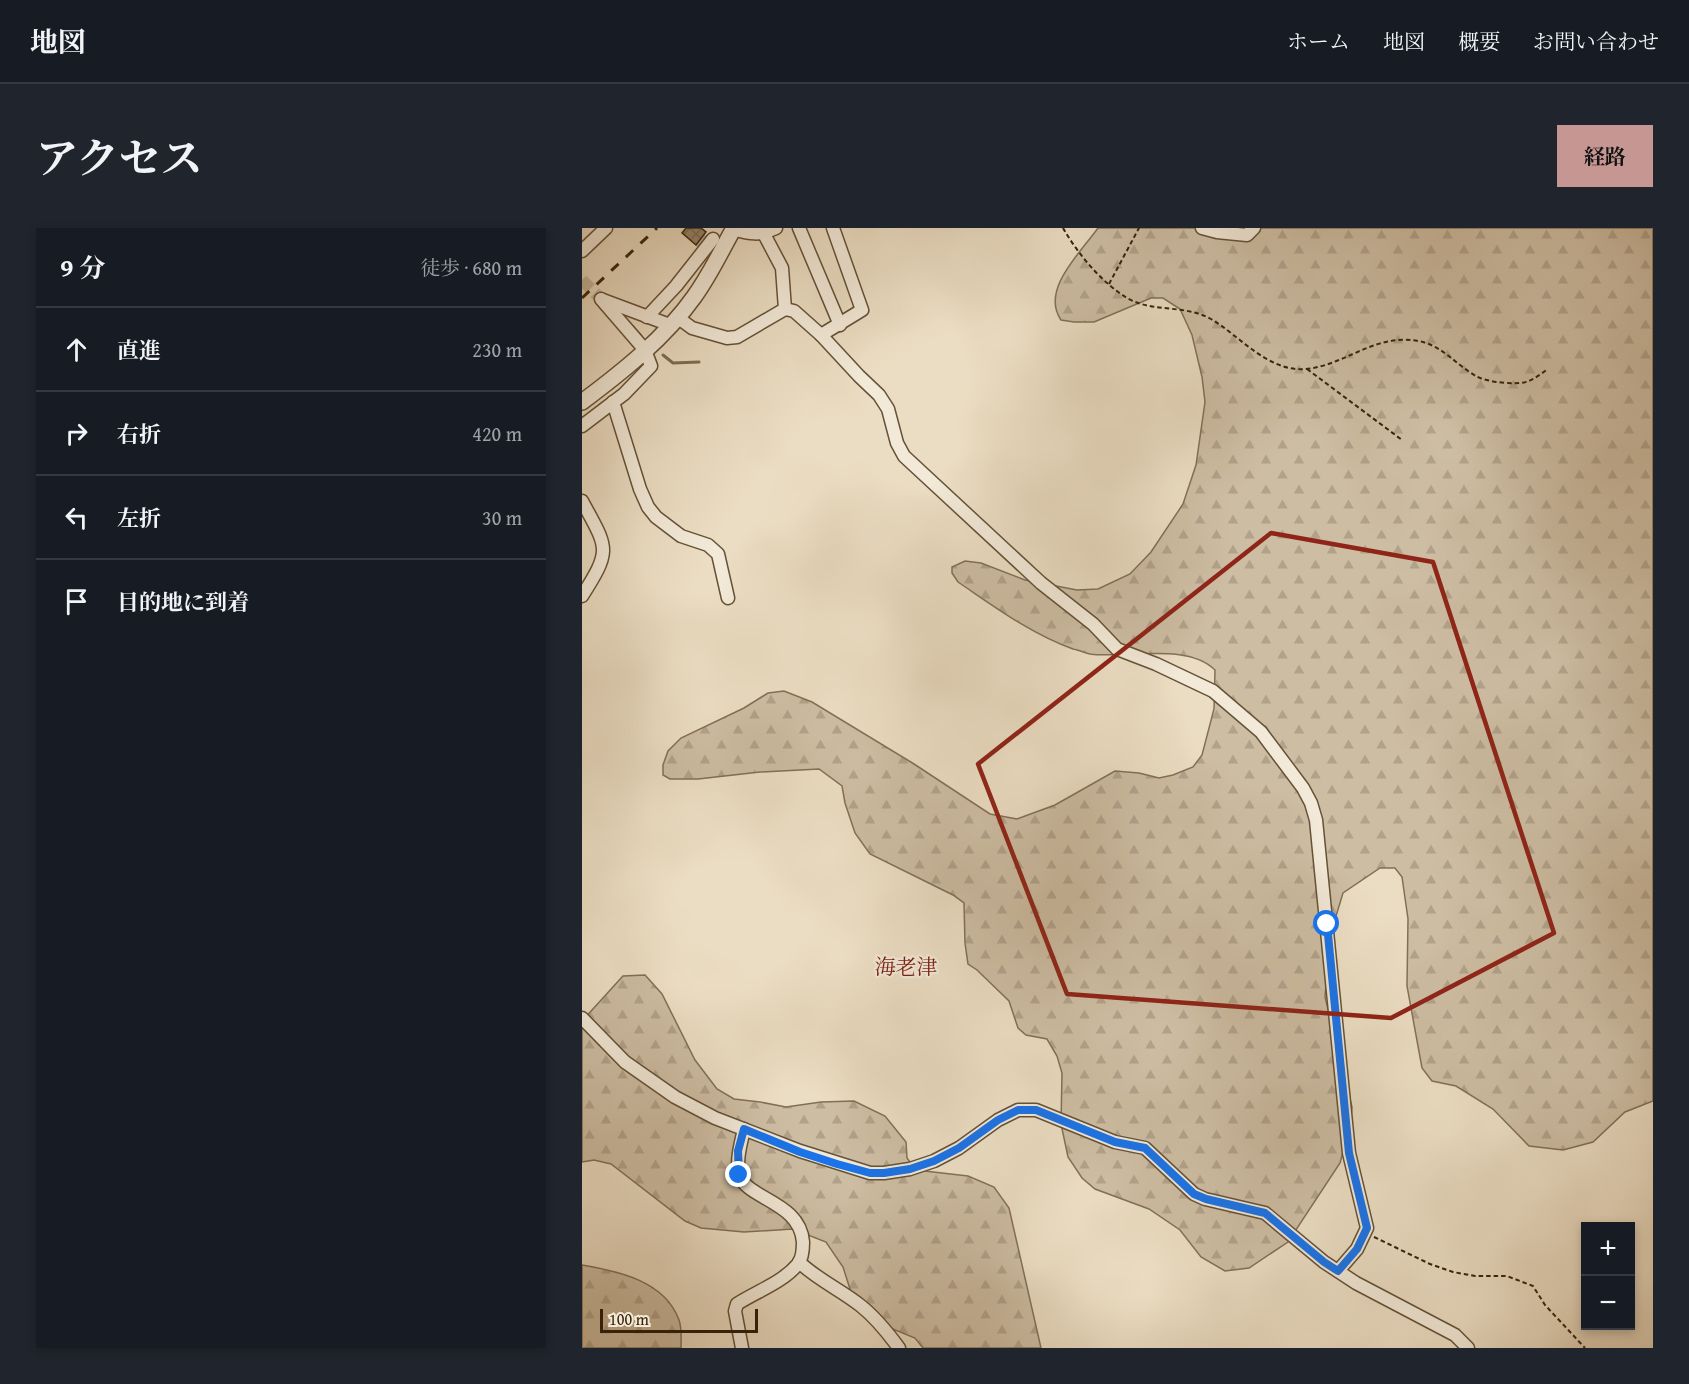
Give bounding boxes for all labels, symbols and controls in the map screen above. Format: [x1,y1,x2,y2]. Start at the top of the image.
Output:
text: 地図 [30,21,86,62]
text: ホーム [1287,26,1350,57]
text: 地図 [1383,26,1425,57]
text: 概要 [1458,26,1500,57]
text: お問い合わせ [1533,26,1659,57]
button: 経路 [1557,125,1653,187]
text: アクセス [36,127,203,188]
text: 9 分 [60,248,105,287]
text: 徒歩 · 680 m [420,253,522,282]
icon: ahead [60,333,93,366]
text: 直進 [117,334,161,366]
text: 230 m [472,335,522,364]
icon: right [60,417,93,450]
text: 右折 [117,418,161,450]
text: 420 m [472,419,522,448]
icon: left [60,501,93,534]
text: 左折 [117,502,161,534]
text: 30 m [482,503,522,532]
icon: arrive [60,585,93,618]
text: 目的地に到着 [117,586,249,618]
route start [1313,910,1339,936]
district label: 海老津 [875,951,938,982]
route end [725,1161,751,1187]
map controls [1581,1222,1635,1330]
button: + [1581,1222,1635,1276]
button: − [1581,1276,1635,1330]
scale bar [600,1306,758,1334]
text: 100 m [609,1307,649,1331]

